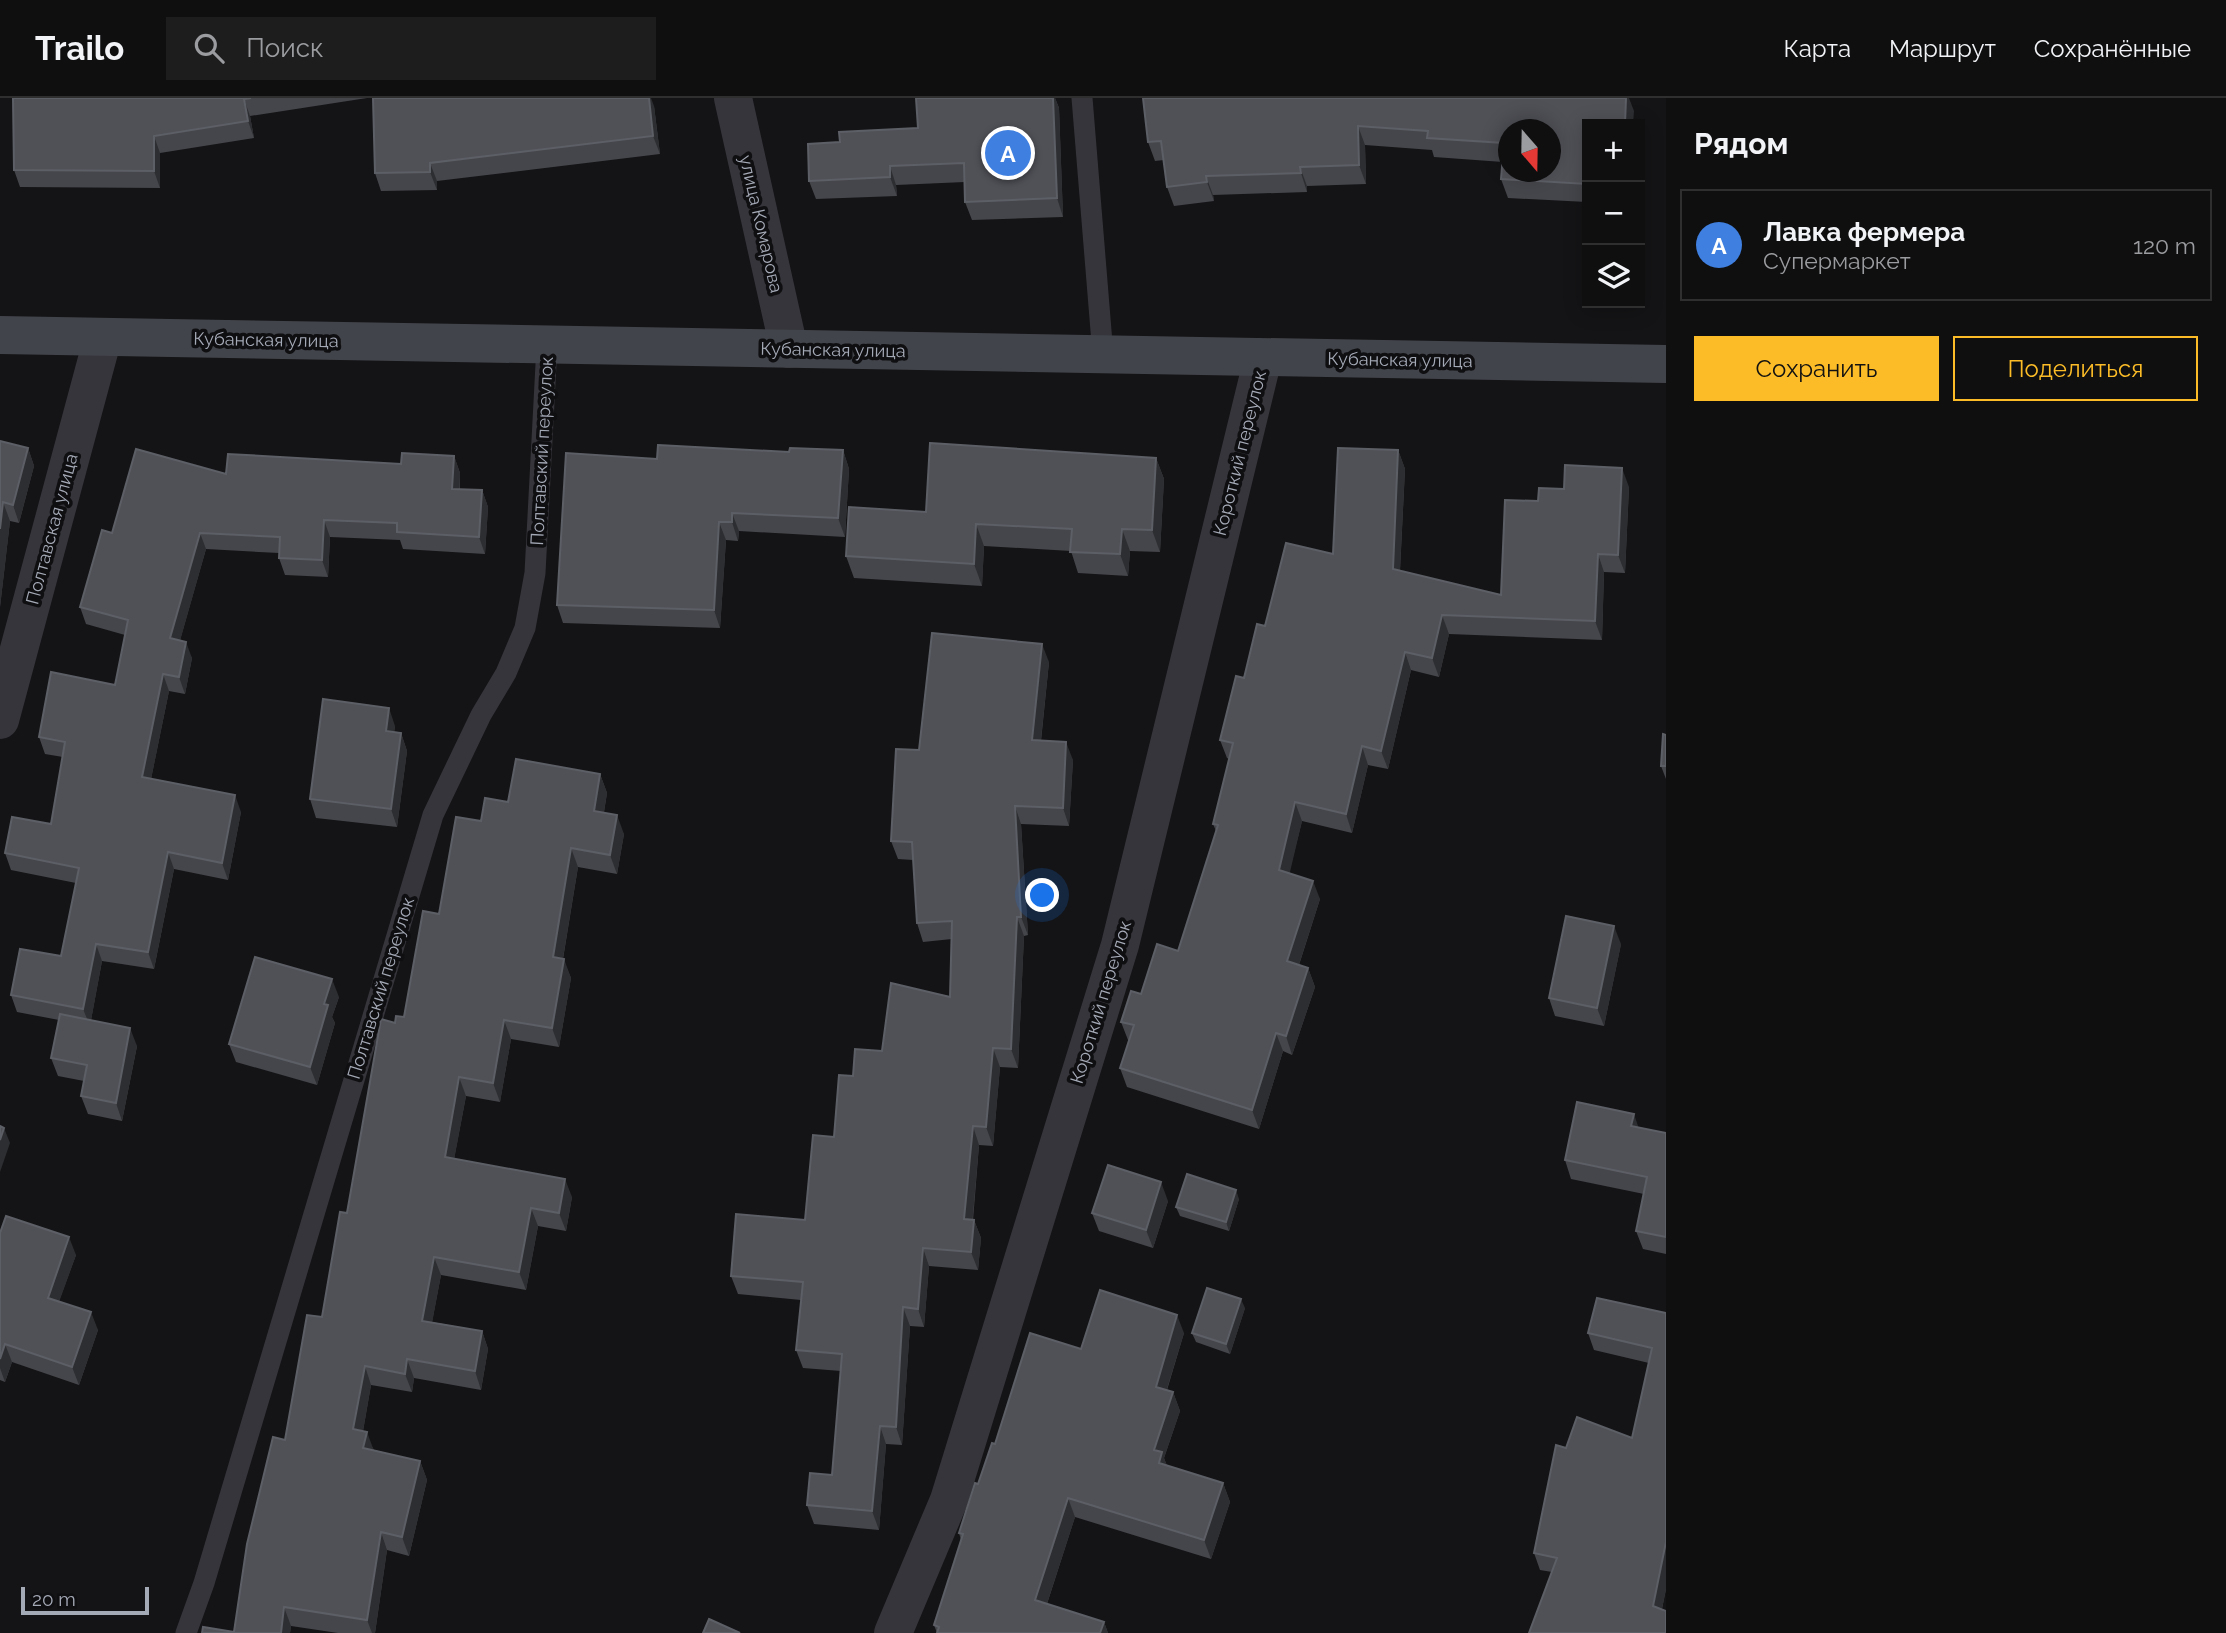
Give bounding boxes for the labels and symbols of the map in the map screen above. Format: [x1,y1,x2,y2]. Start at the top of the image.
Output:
north arrow [1498,119,1561,182]
pin: A [985,127,1031,179]
street label: улица Комарова [735,153,788,295]
street label: Кубанская улица [193,328,339,351]
street label: Кубанская улица [760,338,906,361]
street label: Кубанская улица [1327,348,1473,371]
street label: Полтавский переулок [526,356,557,546]
street label: Короткий переулок [1209,368,1270,538]
street label: Полтавская улица [21,451,82,607]
your location [1025,878,1059,912]
street label: Полтавский переулок [343,894,418,1081]
street label: Короткий переулок [1066,918,1135,1086]
scale bar [21,1584,149,1616]

